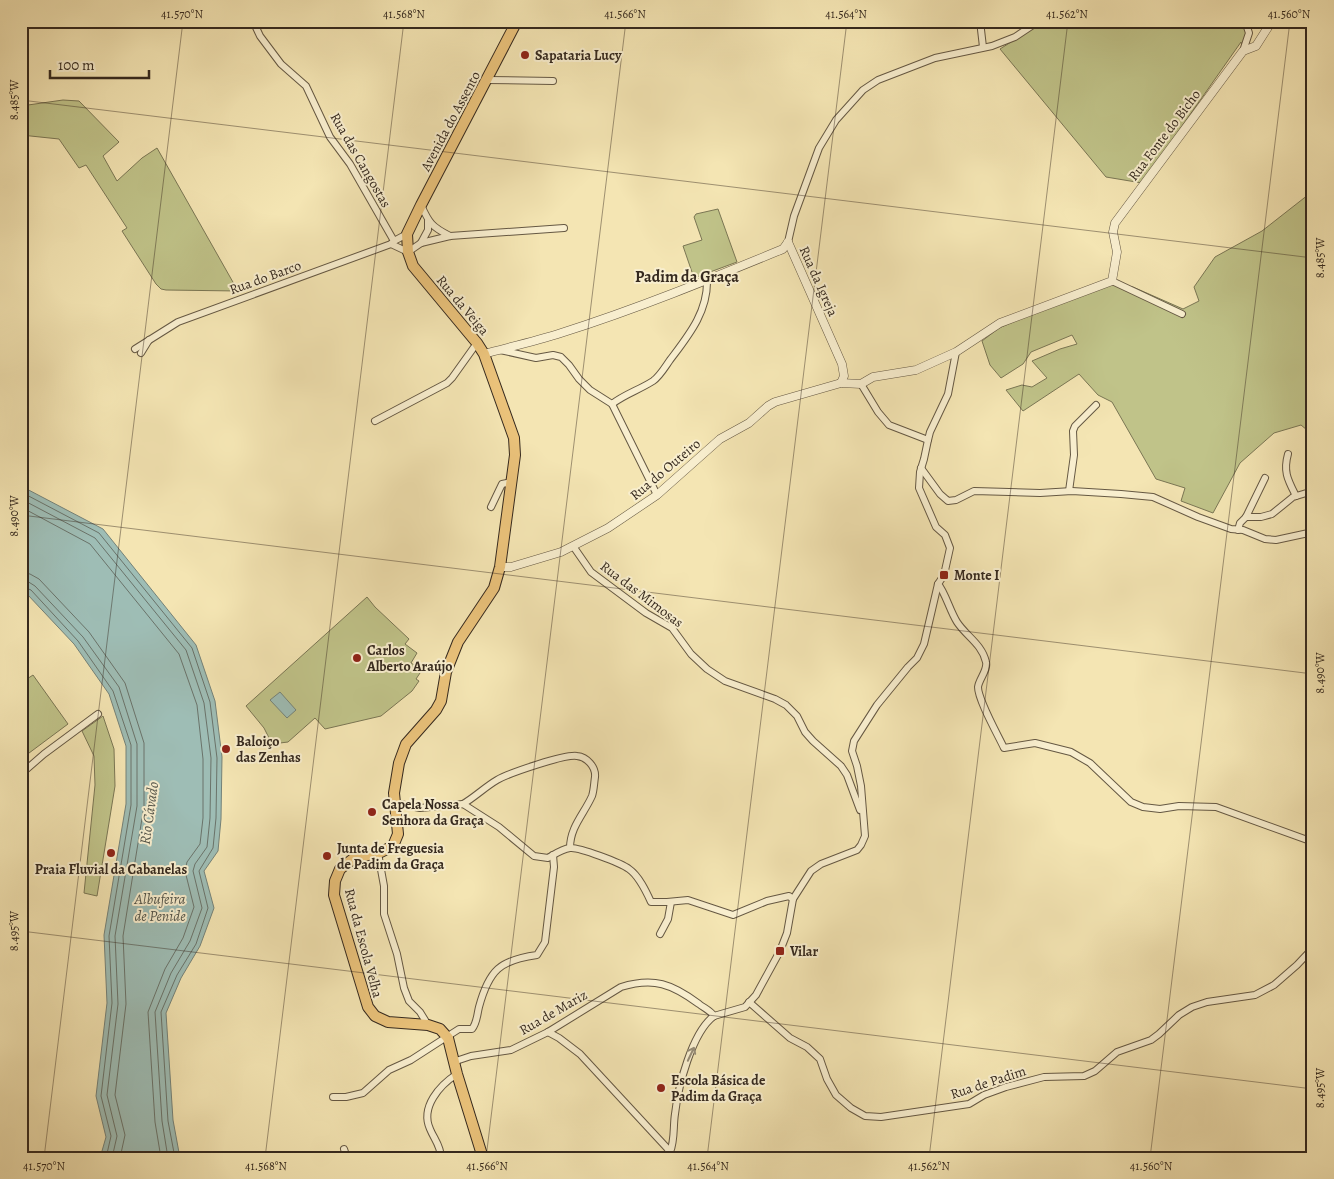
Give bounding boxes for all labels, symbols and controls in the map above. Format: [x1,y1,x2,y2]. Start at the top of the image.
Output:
text: 41.570°N [161,6,203,22]
text: 41.568°N [383,6,425,22]
text: 41.566°N [604,6,646,22]
text: 41.564°N [825,6,867,22]
text: 41.562°N [1046,6,1088,22]
text: 41.560°N [1268,6,1311,22]
place label: Sapataria Lucy [535,46,622,65]
scale bar [50,48,149,80]
marker: Sapataria Lucy [519,49,531,61]
text: 100 m [58,55,95,75]
street label: Avenida do Assento [416,68,485,176]
text: 8.485°W [6,79,22,120]
street label: Rua Fonte do Bicho [1124,86,1205,185]
street label: Rua das Cangostas [326,109,395,211]
text: 8.485°W [1312,237,1328,278]
street label: Rua da Igreja [795,243,843,320]
street label: Rua do Barco [227,256,304,299]
district label: Padim da Graça [635,266,739,288]
street label: Rua da Veiga [432,271,494,340]
street label: Rua do Outeiro [626,434,705,504]
text: 8.490°W [6,494,22,537]
street label: Rua das Mimosas [596,557,687,632]
place label: Monte I [954,566,999,585]
marker: Monte I [938,569,950,581]
place label: Carlos Alberto Araújo [366,641,453,676]
text: 8.490°W [1312,651,1328,694]
marker: Carlos Alberto Araújo [351,652,363,664]
place label: Baloiço das Zenhas [236,732,301,767]
marker: Baloiço das Zenhas [220,743,232,755]
water label: Rio Cávado [135,780,163,846]
place label: Capela Nossa Senhora da Graça [382,795,484,830]
marker: Capela Nossa Senhora da Graça [366,806,378,818]
place label: Junta de Freguesia de Padim da Graça [337,839,445,874]
marker: Praia Fluvial da Cabanelas [105,847,117,859]
marker: Junta de Freguesia de Padim da Graça [321,850,333,862]
place label: Praia Fluvial da Cabanelas [35,860,188,879]
street label: Rua da Escola Velha [340,886,387,1000]
water label: Albufeira de Penide [134,889,186,926]
text: 8.495°W [6,910,22,951]
place label: Vilar [789,942,819,961]
marker: Vilar [774,945,786,957]
street label: Rua de Mariz [516,985,591,1040]
one-way arrow [687,1047,696,1062]
street label: Rua de Padim [948,1061,1029,1104]
text: 8.495°W [1312,1067,1328,1108]
place label: Escola Básica de Padim da Graça [671,1071,766,1106]
marker: Escola Básica de Padim da Graça [655,1082,667,1094]
text: 41.570°N [23,1158,65,1174]
text: 41.568°N [245,1158,287,1174]
text: 41.566°N [466,1158,508,1174]
text: 41.564°N [687,1158,729,1174]
text: 41.562°N [908,1158,950,1174]
text: 41.560°N [1130,1158,1173,1174]

